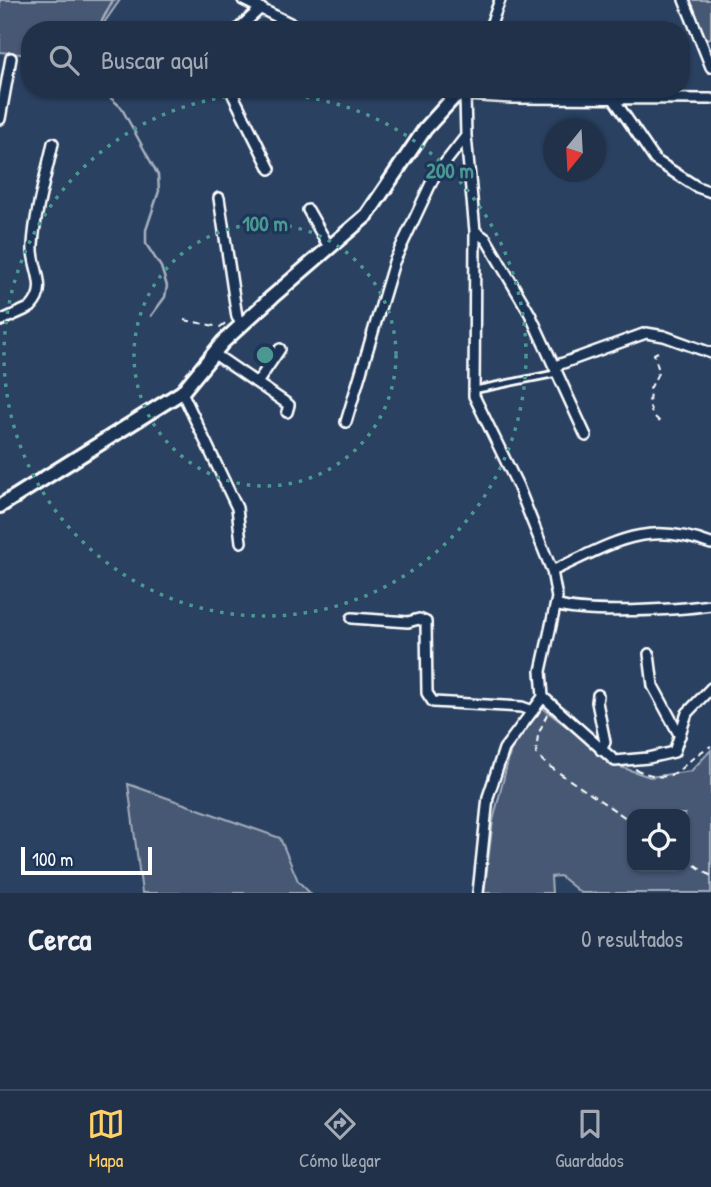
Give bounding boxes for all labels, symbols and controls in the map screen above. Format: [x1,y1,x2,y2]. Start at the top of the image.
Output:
search box [21,21,690,98]
icon: search [45,41,83,79]
text: Buscar aquí [101,42,209,77]
north arrow [543,119,606,182]
text: 200 m [426,156,474,185]
text: 100 m [242,209,288,238]
centre of rings [253,343,277,367]
map controls [627,809,690,872]
button: locate [627,809,690,872]
scale bar [21,844,152,876]
text: 100 m [32,846,73,872]
text: Cerca [28,919,91,959]
text: 0 resultados [581,923,683,954]
tab: Mapa [87,1105,125,1173]
tab: Cómo llegar [299,1105,381,1173]
tab: Guardados [555,1105,624,1173]

